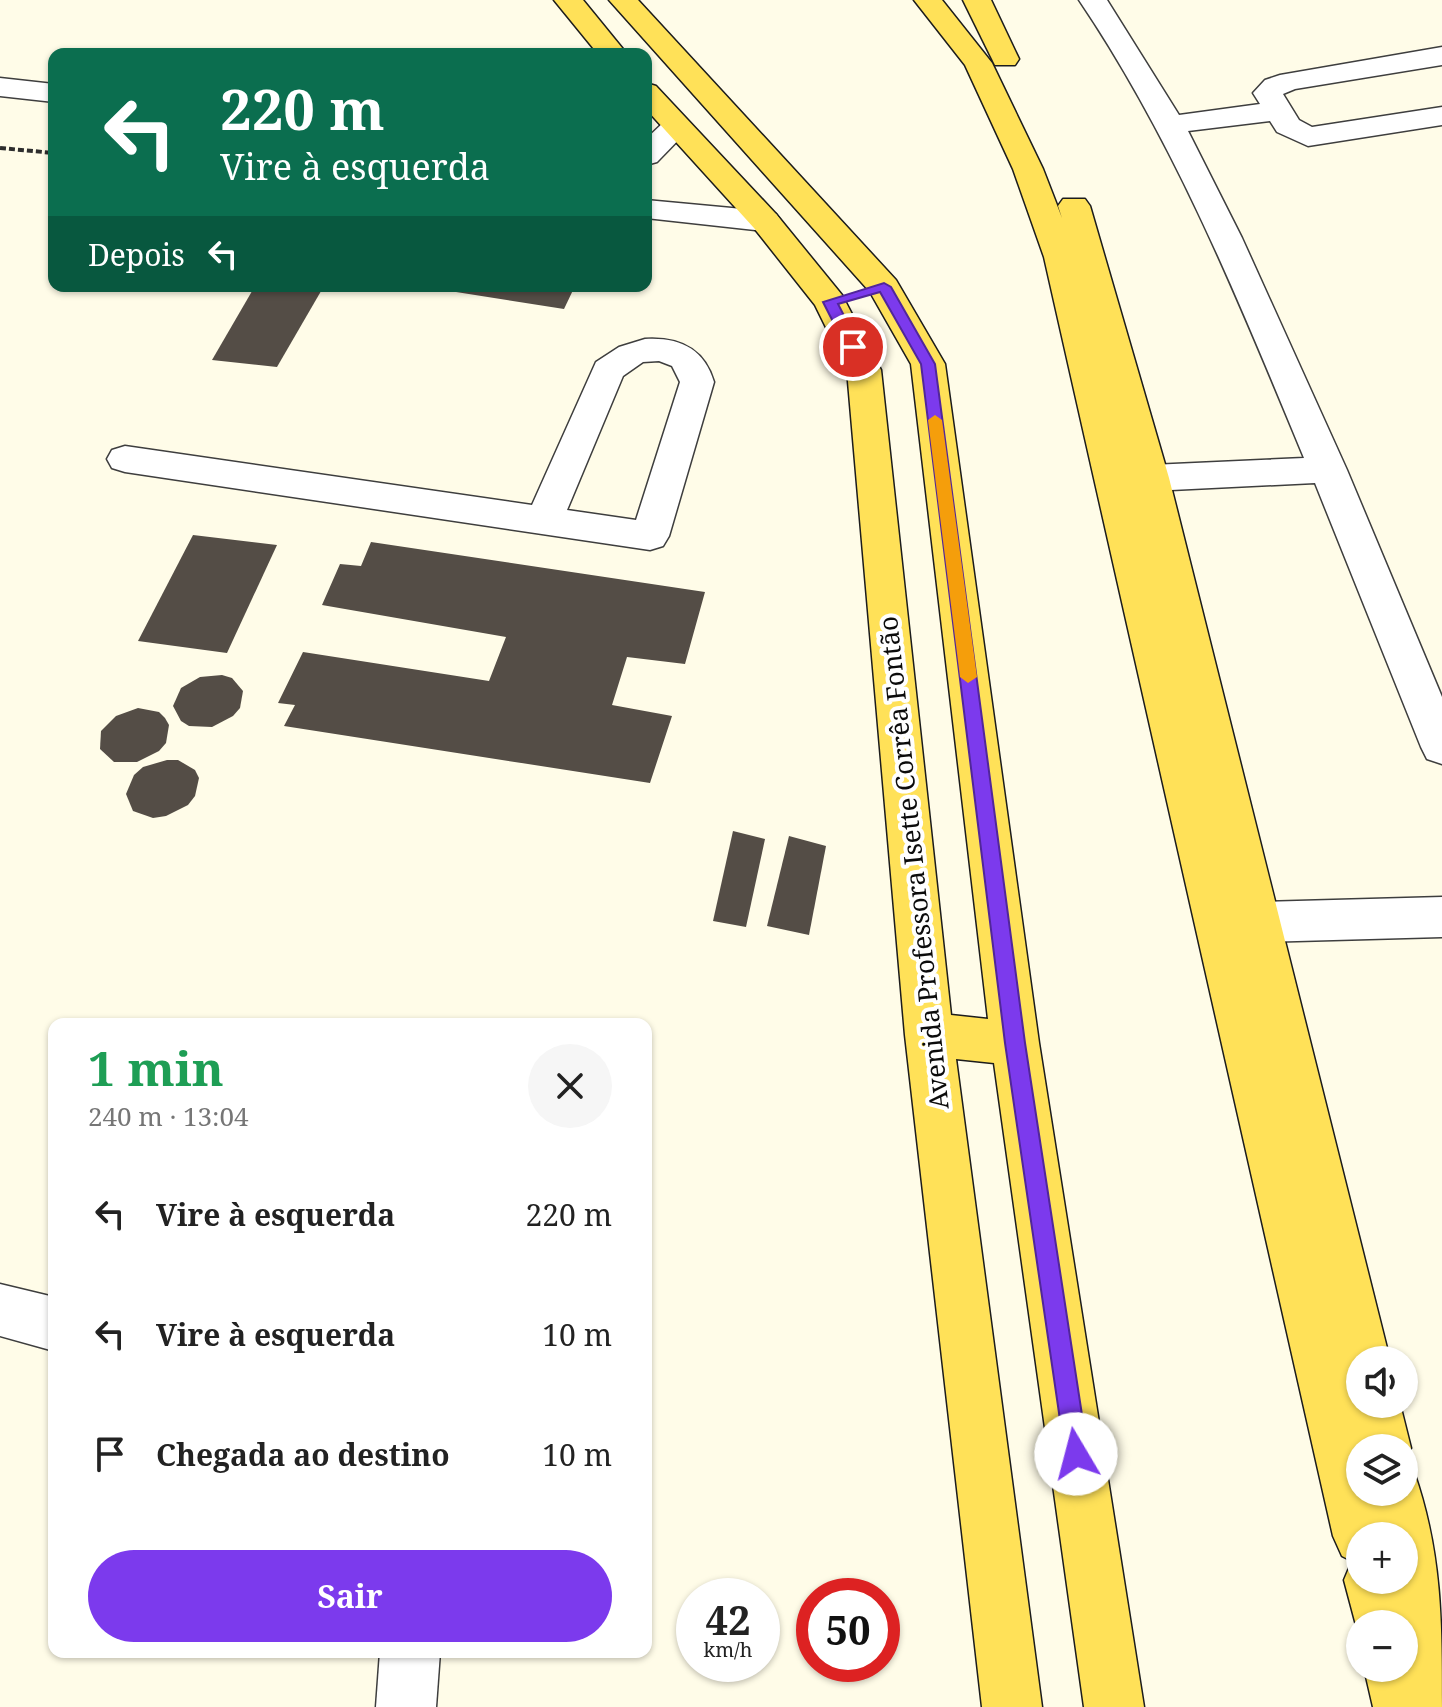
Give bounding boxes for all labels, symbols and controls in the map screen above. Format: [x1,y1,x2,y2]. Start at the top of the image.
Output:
text: 220 m [220,70,385,146]
icon: left [88,80,192,184]
text: Vire à esquerda [220,142,490,191]
icon: left [201,232,245,276]
text: Depois [88,234,185,275]
pin [819,313,887,381]
icon: arrive [831,325,875,369]
street label: Avenida Professora Isette Corrêa Fontão [869,614,957,1112]
text: 1 min [88,1035,224,1100]
button: close [528,1044,612,1128]
text: 240 m · 13:04 [88,1098,249,1134]
icon: left [88,1192,132,1236]
text: Vire à esquerda [156,1194,395,1235]
text: 220 m [526,1194,612,1235]
icon: left [88,1312,132,1356]
text: Vire à esquerda [156,1314,395,1355]
text: 10 m [542,1314,612,1355]
map controls [1346,1346,1418,1682]
button: sound [1346,1346,1418,1418]
position arrow [1034,1412,1118,1496]
icon: arrive [88,1432,132,1476]
text: Chegada ao destino [156,1434,450,1475]
text: 10 m [542,1434,612,1475]
button: layers [1346,1434,1418,1506]
button: + [1346,1522,1418,1594]
button: Sair [88,1550,612,1642]
speed limit sign: 50 [796,1578,900,1682]
text: 42 [705,1592,751,1647]
button: − [1346,1610,1418,1682]
text: km/h [703,1636,753,1663]

